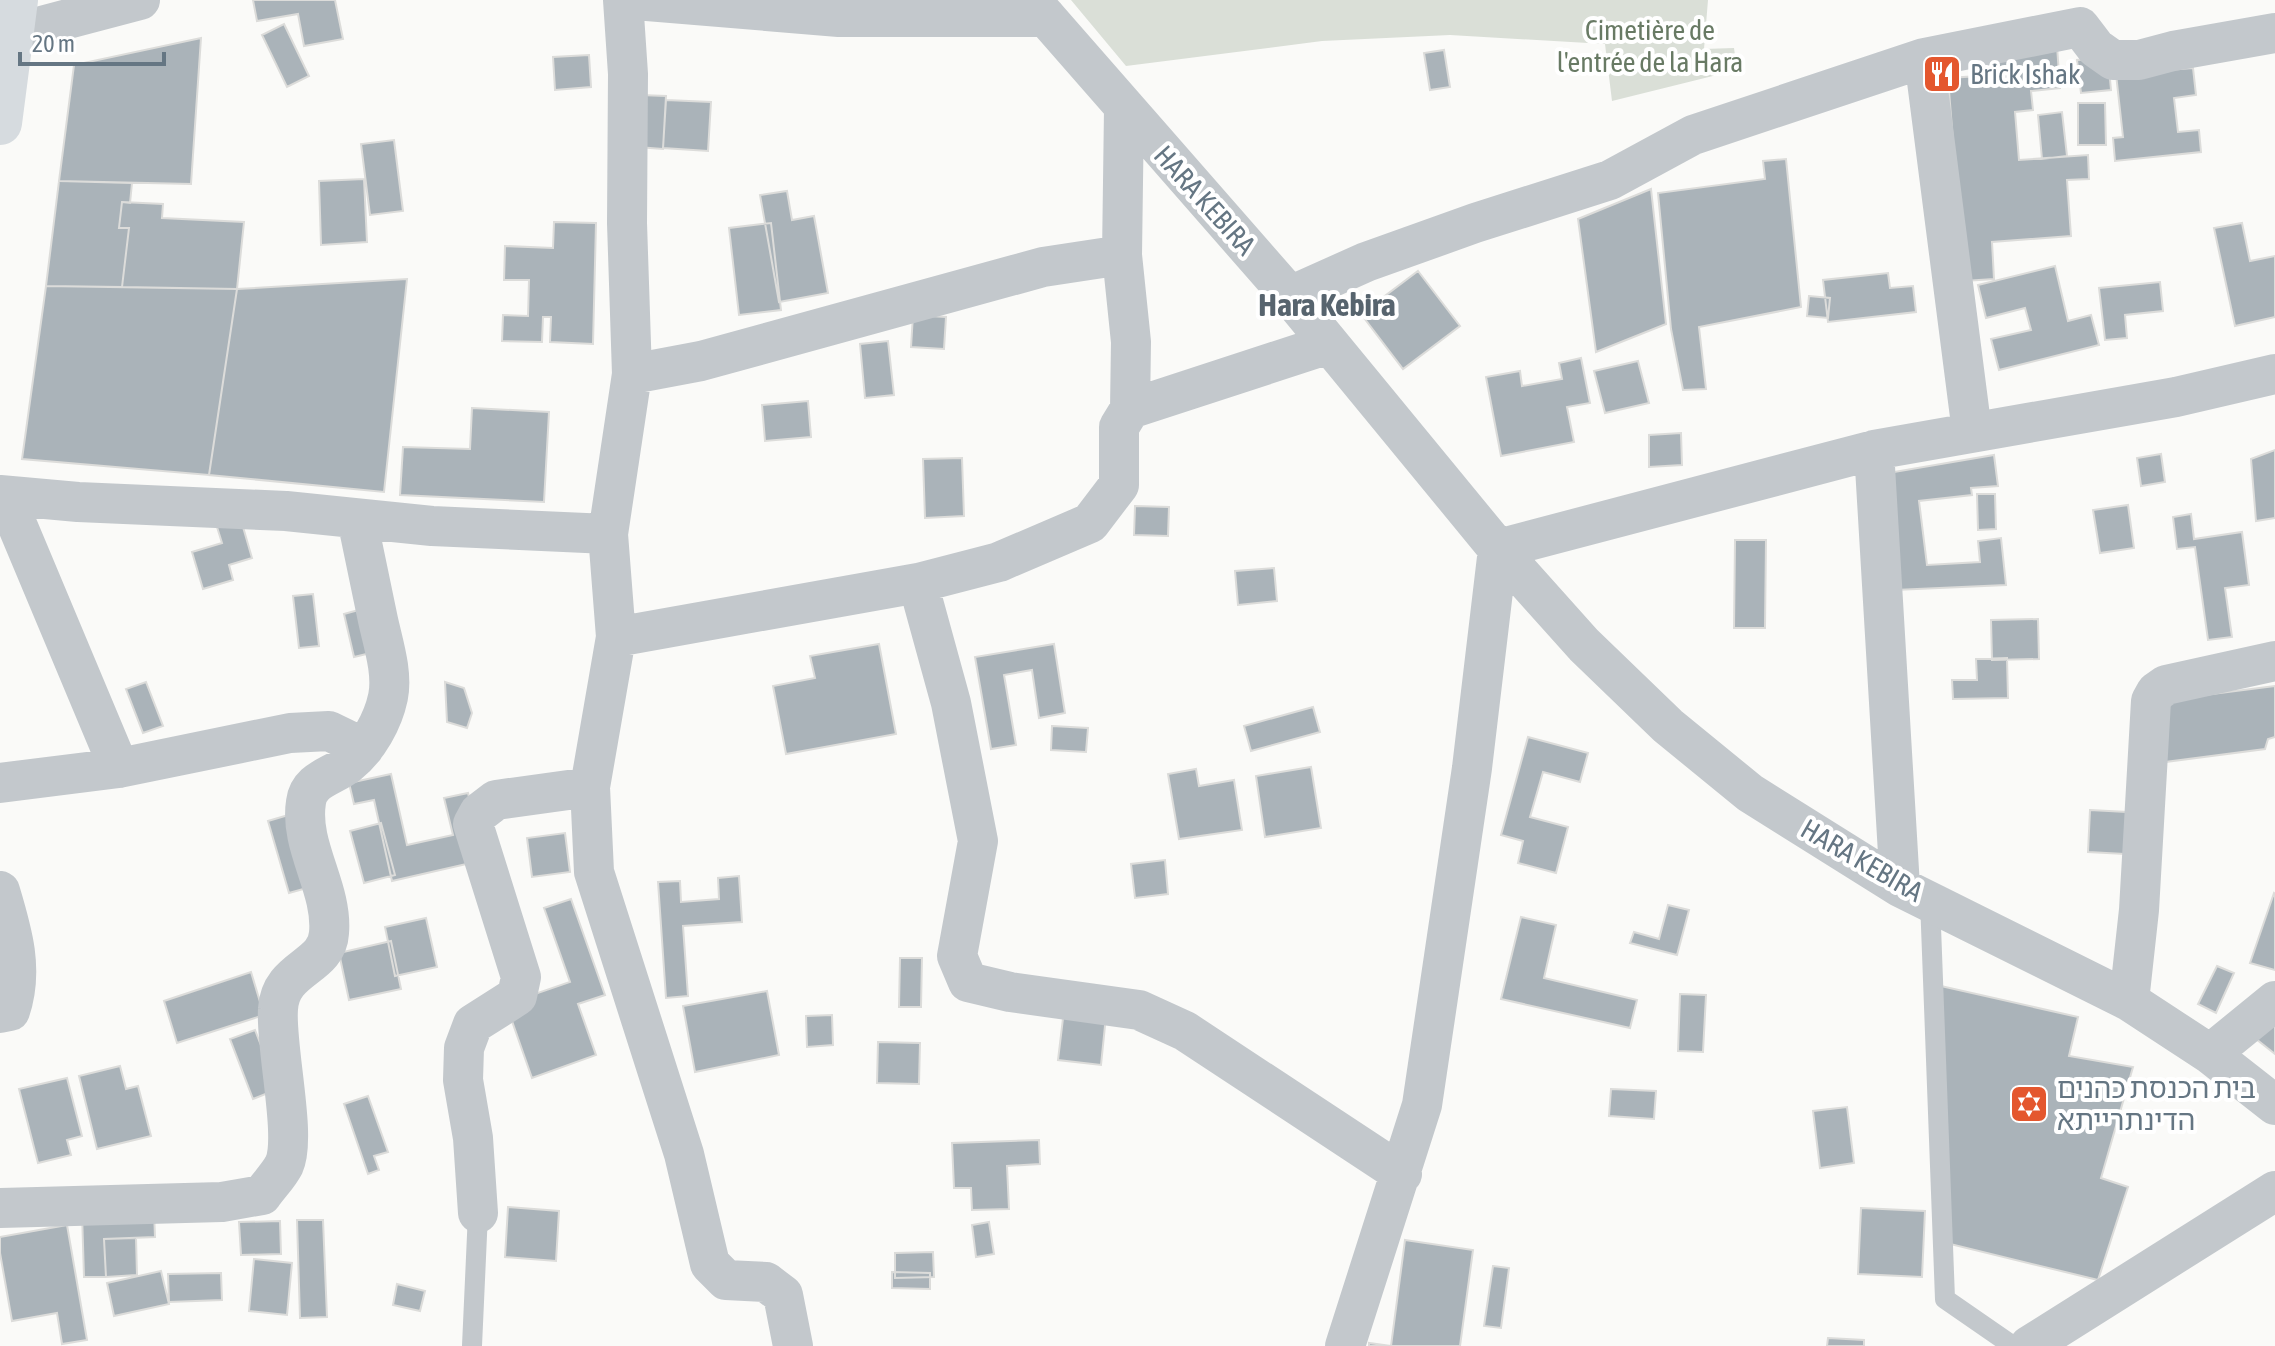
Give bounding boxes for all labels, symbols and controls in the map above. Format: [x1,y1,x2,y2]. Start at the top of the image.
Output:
park label: Cimetière de l'entrée de la Hara [1557,14,1743,78]
scale bar [20,16,164,66]
text: 20 m [32,30,75,57]
restaurant icon: Brick Ishak [1921,53,1963,95]
place label: Brick Ishak [1970,58,2080,90]
street label: HARA KEBIRA [1148,139,1262,261]
district label: Hara Kebira [1258,286,1396,323]
street label: HARA KEBIRA [1795,812,1929,908]
place label: בית הכנסת כהנים הדינתרייתא [2057,1072,2256,1136]
synagogue icon: בית הכנסת כהנים הדינתרייתא [2008,1083,2050,1125]

